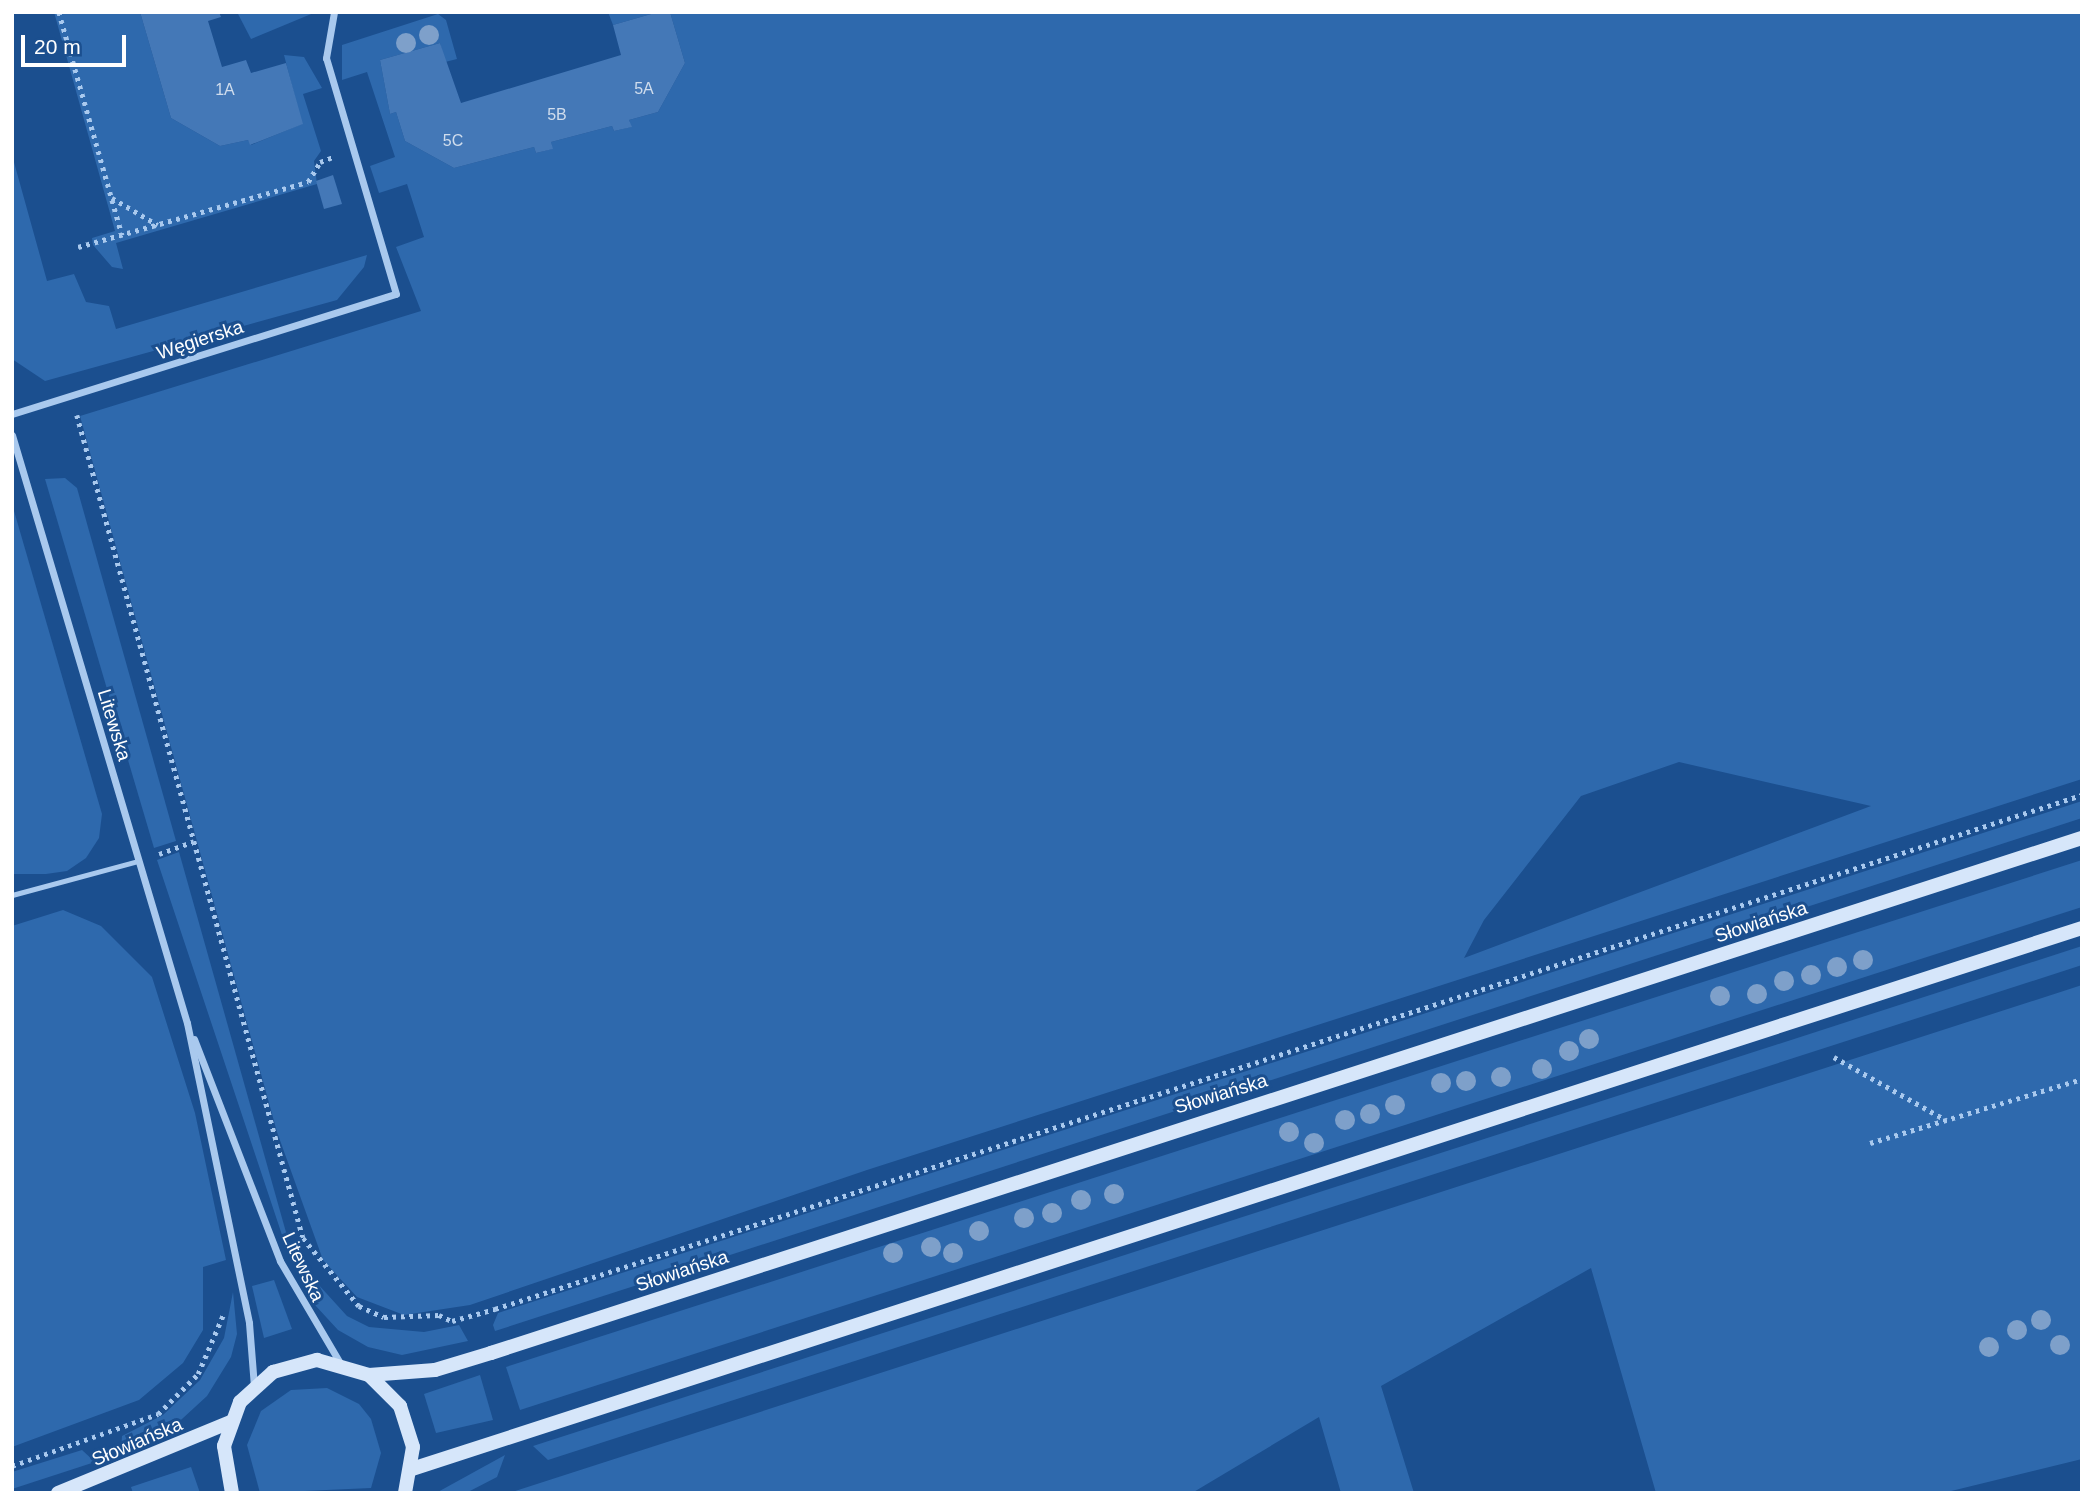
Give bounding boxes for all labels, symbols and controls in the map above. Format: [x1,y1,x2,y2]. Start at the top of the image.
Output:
scale bar [24,21,130,65]
text: 20 m [34,35,81,58]
house number: 5A [634,79,654,99]
house number: 1A [215,80,235,100]
house number: 5B [547,105,567,125]
house number: 5C [443,131,463,151]
street label: Węgierska [154,315,246,365]
street label: Litewska [92,686,136,764]
street label: Słowiańska [1712,896,1810,948]
street label: Słowiańska [1172,1069,1270,1119]
street label: Litewska [277,1229,329,1305]
street label: Słowiańska [633,1245,731,1297]
street label: Słowiańska [88,1413,186,1471]

